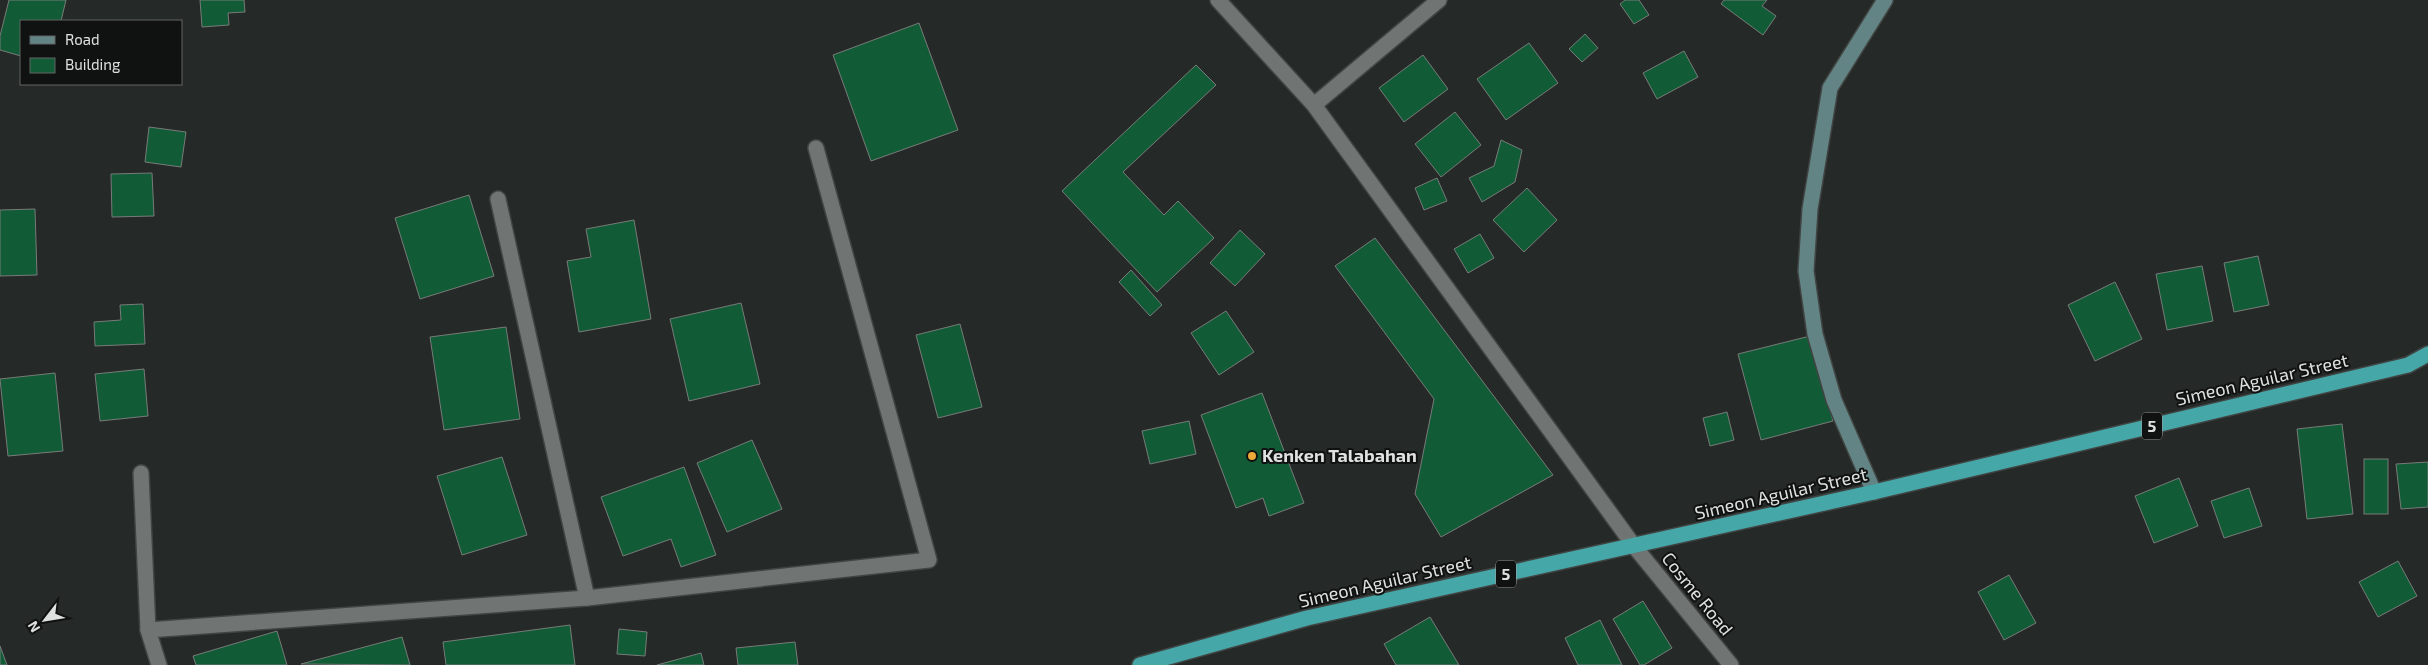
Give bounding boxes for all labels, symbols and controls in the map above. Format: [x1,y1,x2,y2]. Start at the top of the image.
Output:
legend [20,20,182,85]
text: Road [65,30,100,48]
text: Building [65,55,121,73]
street label: Simeon Aguilar Street [2173,348,2350,410]
road number: 5 [2142,412,2162,440]
place label: Kenken Talabahan [1262,444,1417,466]
marker: Kenken Talabahan [1246,450,1258,462]
street label: Simeon Aguilar Street [1692,462,1869,524]
street label: Cosme Road [1658,547,1738,639]
street label: Simeon Aguilar Street [1296,550,1473,612]
road number: 5 [1496,560,1516,588]
north arrow [20,595,70,645]
text: N [24,618,43,636]

